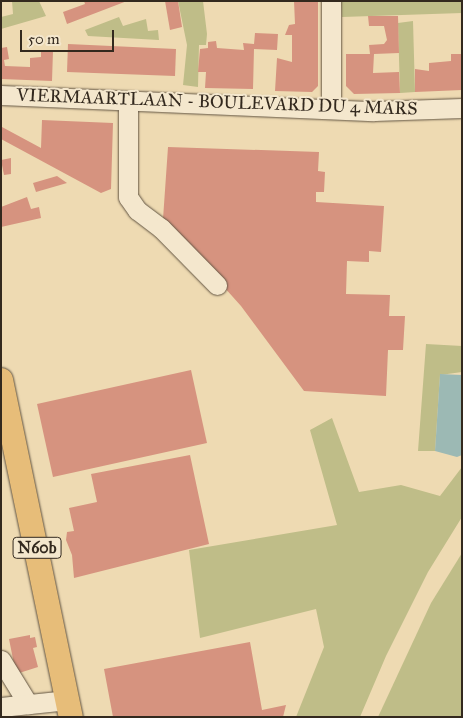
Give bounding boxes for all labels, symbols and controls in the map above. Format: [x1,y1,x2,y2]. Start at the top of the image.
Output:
scale bar [22,20,116,52]
text: 50 m [28,30,60,48]
street label: VIERMAARTLAAN - BOULEVARD DU 4 MARS [16,84,418,120]
road number: N60b [12,534,62,562]

